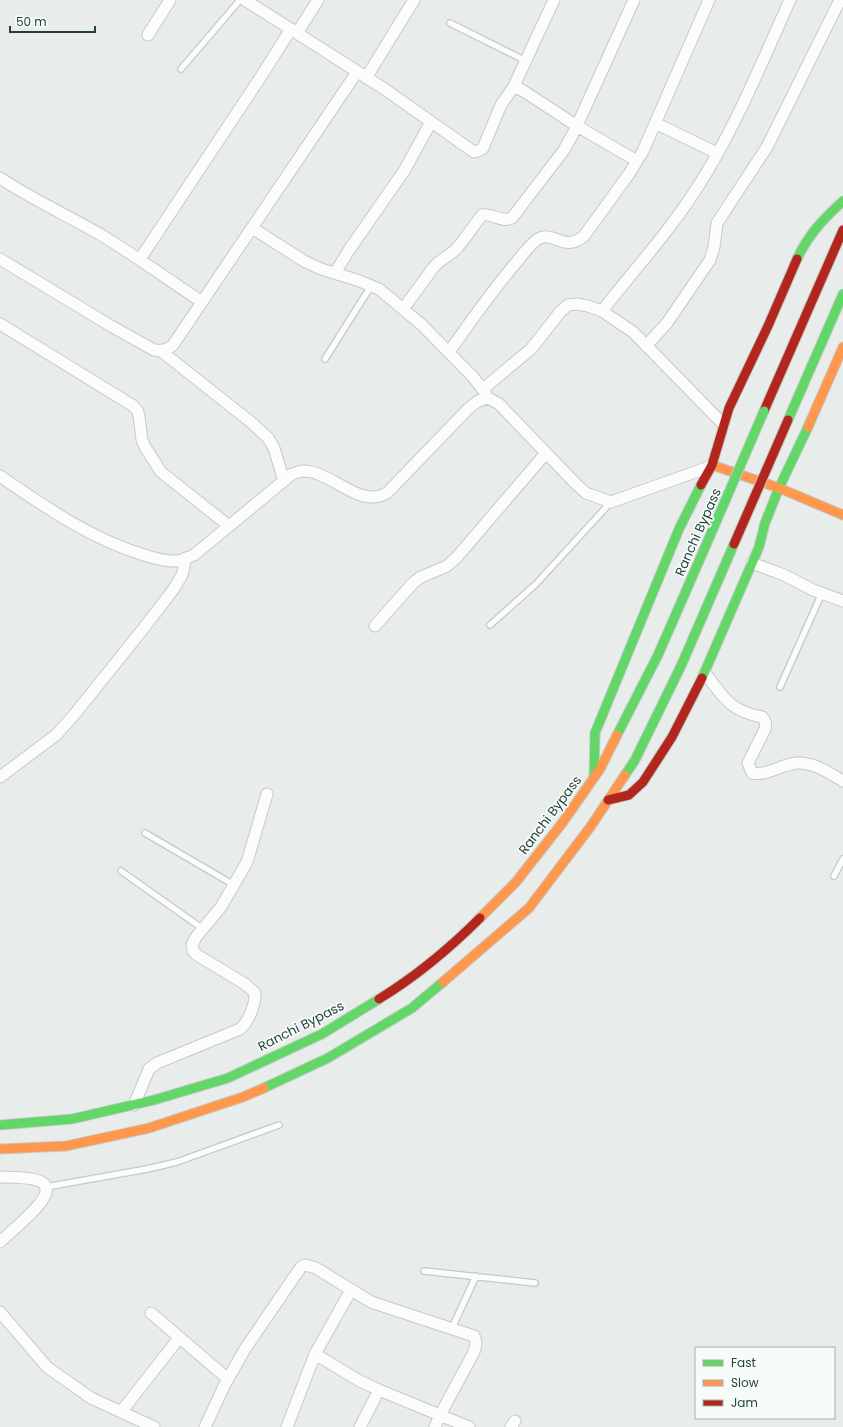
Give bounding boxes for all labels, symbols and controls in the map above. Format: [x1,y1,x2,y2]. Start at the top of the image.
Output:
scale bar [10,8,95,34]
text: 50 m [16,13,47,30]
street label: Ranchi Bypass [670,485,726,579]
street label: Ranchi Bypass [514,771,586,858]
street label: Ranchi Bypass [255,996,348,1056]
legend [695,1347,835,1419]
text: Fast [731,1354,756,1371]
text: Slow [731,1374,759,1391]
text: Jam [731,1394,758,1411]

